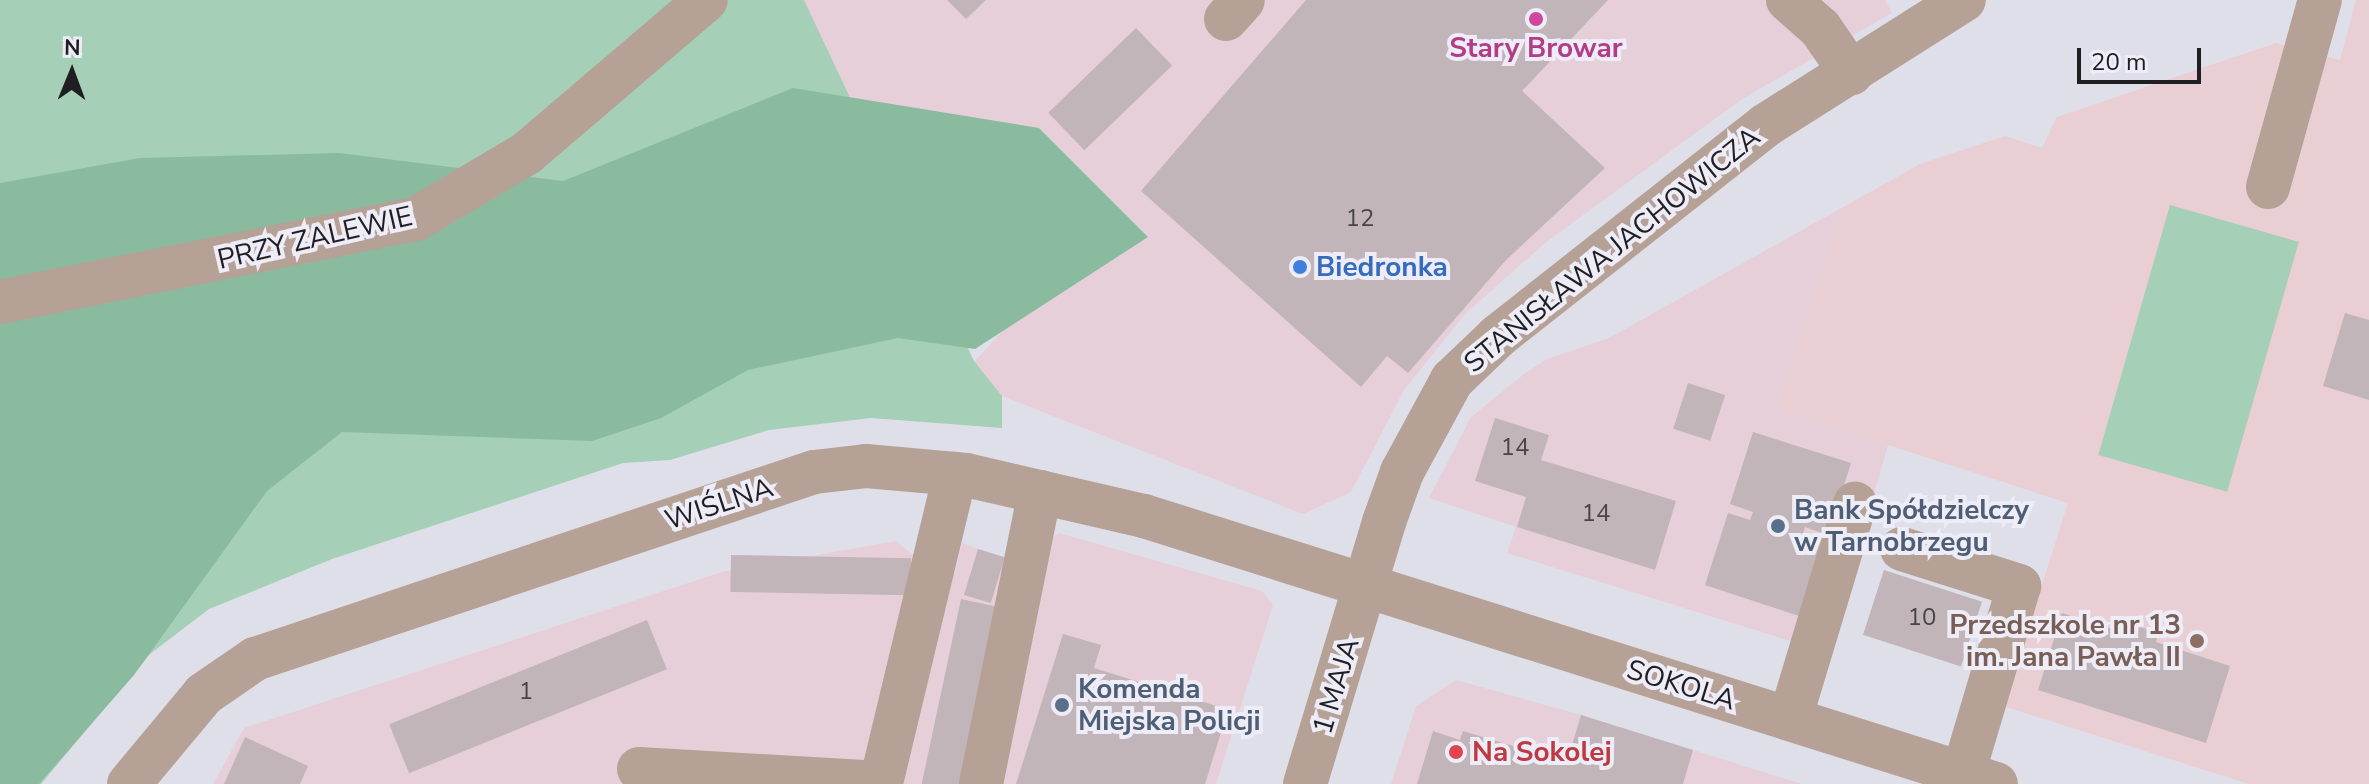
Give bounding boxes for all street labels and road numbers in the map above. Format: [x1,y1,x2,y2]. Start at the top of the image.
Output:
street label: STANISŁAWA JACHOWICZA [1457,120,1767,380]
street label: PRZY ZALEWIE [214,199,416,277]
street label: WIŚLNA [661,471,777,537]
street label: 1 MAJA [1306,634,1366,738]
street label: SOKOLA [1623,653,1739,717]

